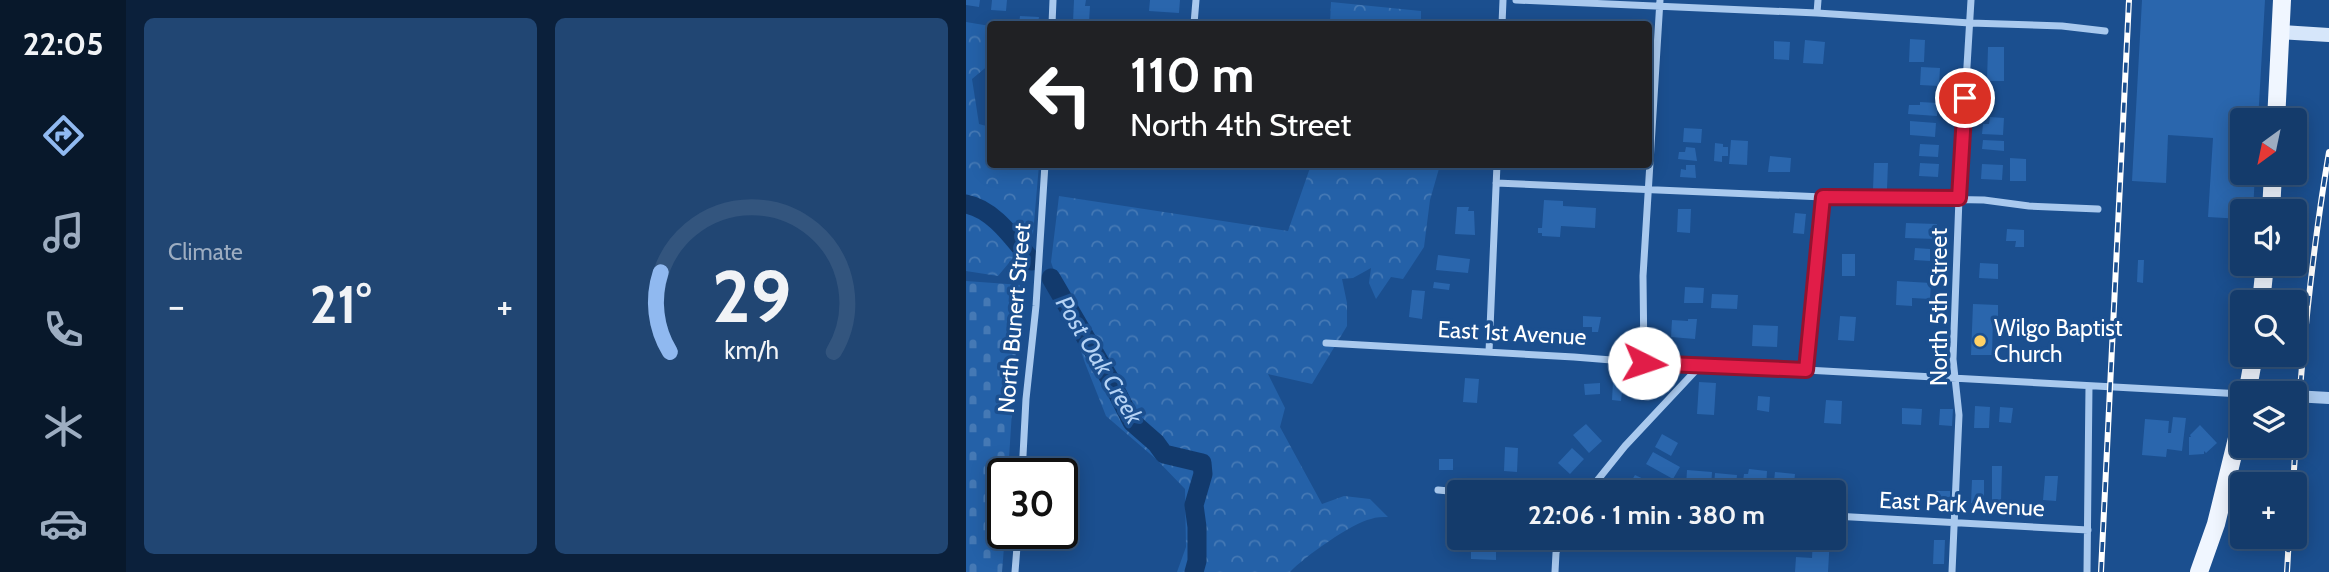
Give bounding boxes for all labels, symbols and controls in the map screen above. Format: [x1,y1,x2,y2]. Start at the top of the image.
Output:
text: 22:05 [23,24,103,63]
text: 110 m [1130,45,1254,104]
icon: left [1015,49,1106,140]
pin [1935,68,1995,128]
icon: arrive [1946,79,1984,117]
text: North 4th Street [1130,105,1351,144]
north arrow [2230,108,2306,186]
map controls [2230,108,2307,549]
icon: directions [39,111,88,160]
button: sound [2230,199,2307,276]
icon: music [39,208,88,257]
street label: North Bunert Street [992,222,1036,414]
street label: North 5th Street [1925,228,1953,386]
text: Climate [168,238,243,266]
text: 29 [712,252,791,340]
text: 21° [310,273,371,336]
text: − [168,282,185,329]
text: + [496,282,513,329]
water label: Post Oak Creek [1050,290,1149,430]
button: search [2230,290,2307,367]
icon: phone [39,305,88,354]
place label: Wilgo Baptist Church [1994,314,2123,368]
street label: East 1st Avenue [1437,315,1587,351]
position arrow [1607,326,1681,400]
marker: Wilgo Baptist Church [1972,333,1988,349]
text: km/h [724,335,779,365]
button: layers [2230,381,2307,458]
icon: climate [39,402,88,451]
speed limit sign: 30 [987,458,1078,549]
button: + [2230,472,2307,549]
street label: East Park Avenue [1878,486,2046,522]
icon: car [39,499,88,548]
text: 22:06 · 1 min · 380 m [1528,499,1765,531]

